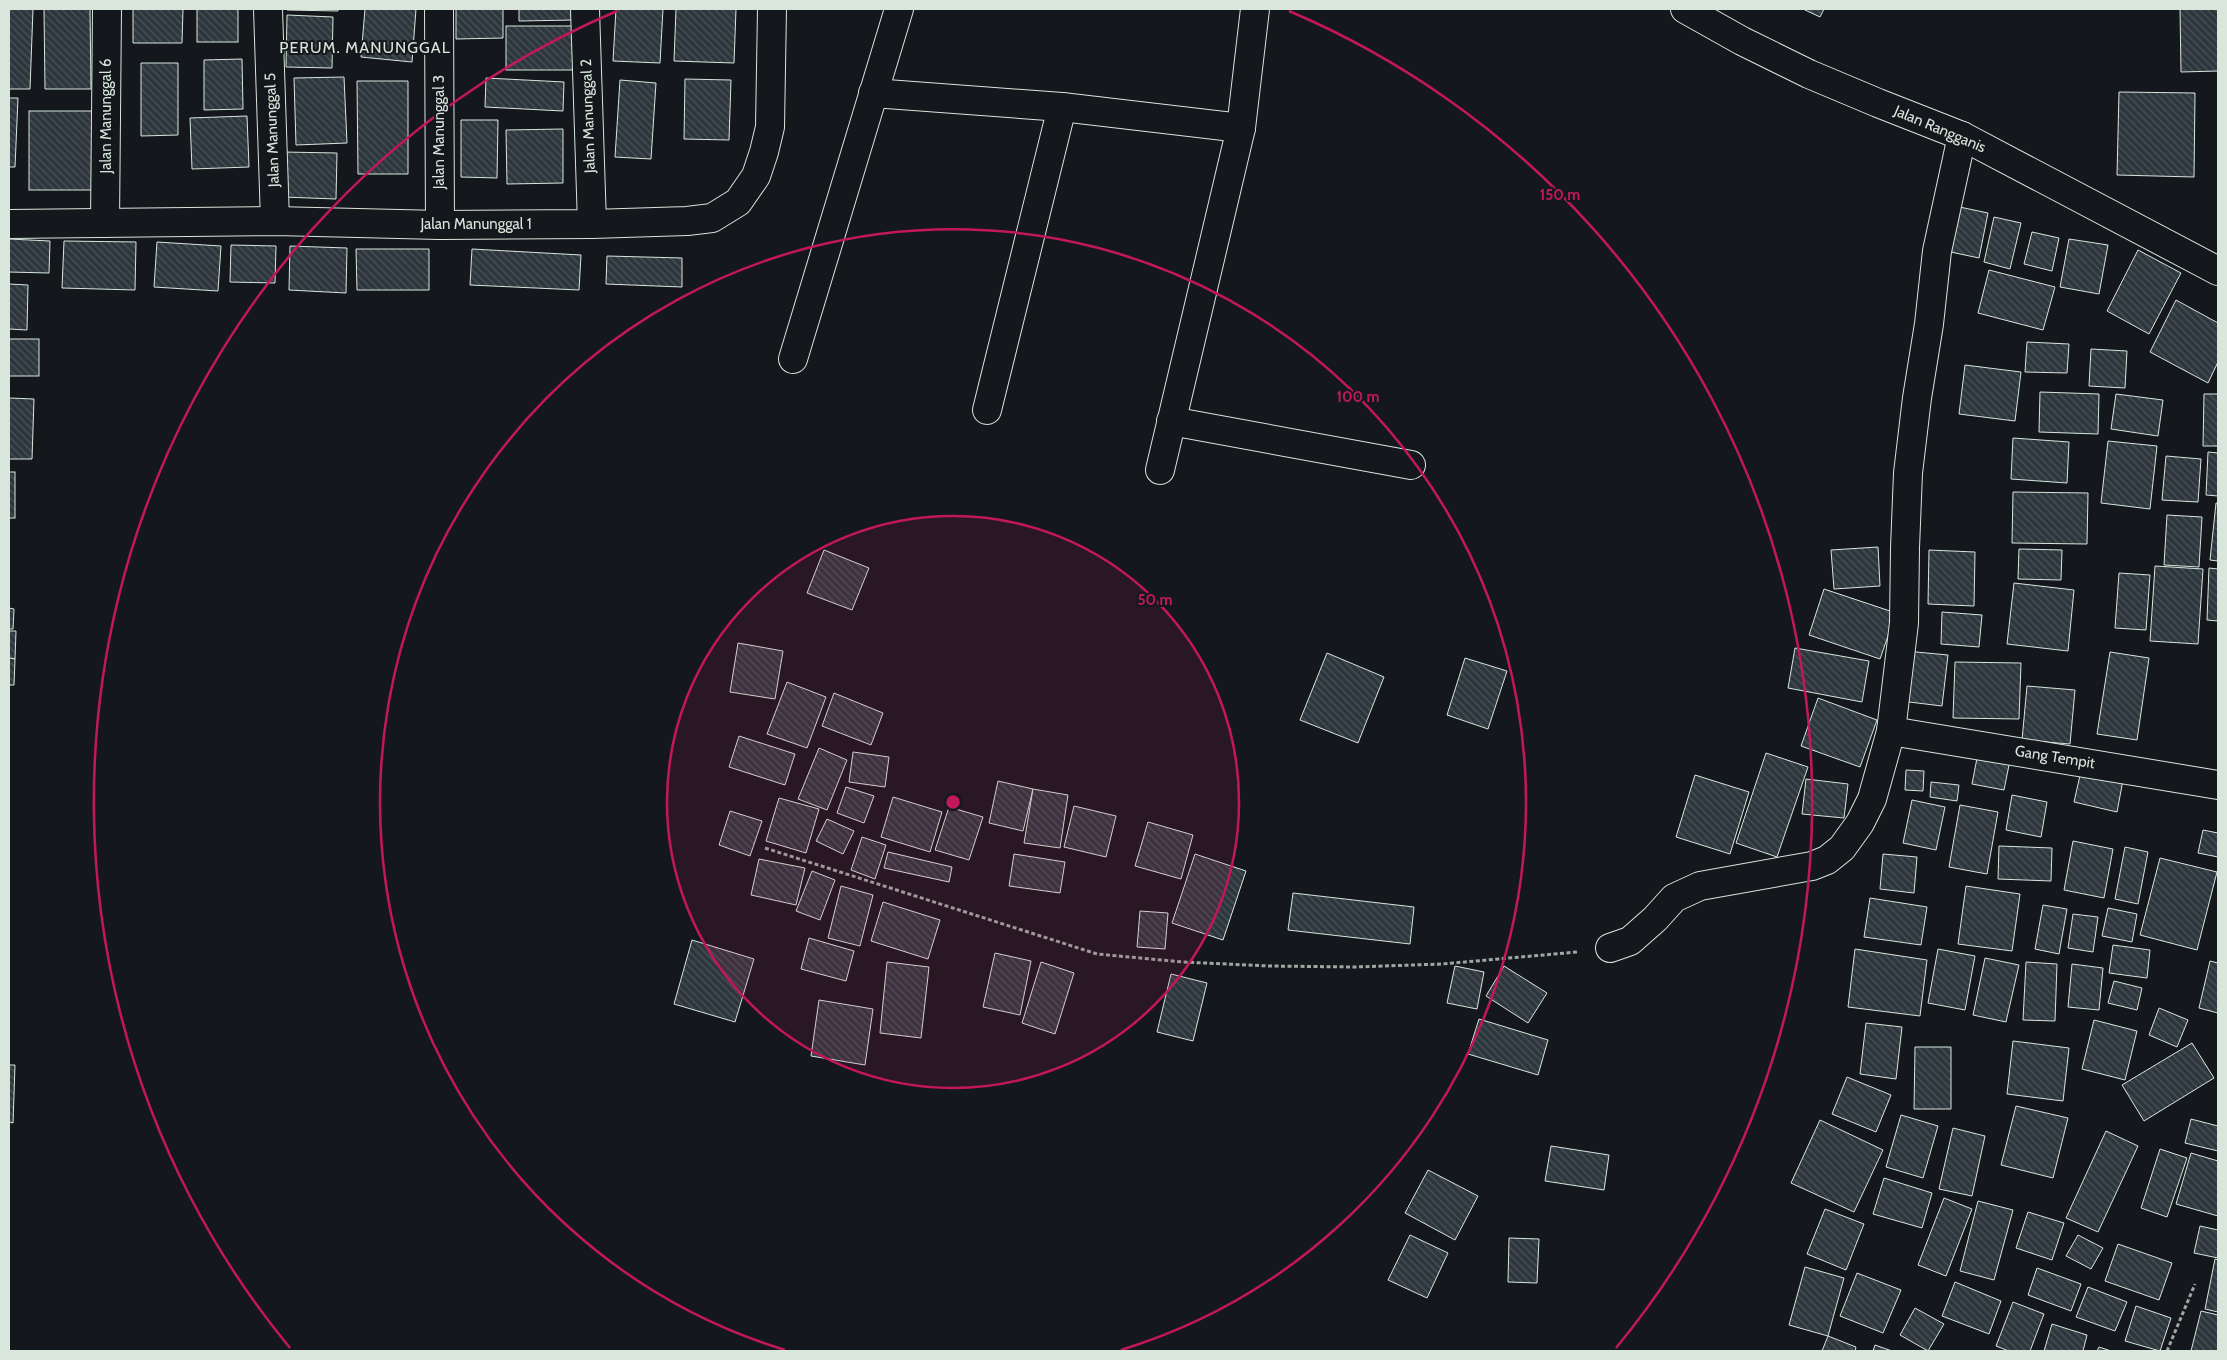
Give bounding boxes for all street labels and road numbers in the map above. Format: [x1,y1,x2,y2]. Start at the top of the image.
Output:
street label: Jalan Manunggal 2 [577,58,599,174]
street label: Jalan Manunggal 6 [97,59,115,174]
street label: Jalan Manunggal 5 [261,72,283,189]
street label: Jalan Manunggal 3 [430,75,448,190]
street label: Jalan Rangganis [1891,101,1989,156]
street label: Jalan Manunggal 1 [419,215,532,233]
street label: Gang Tempit [2014,742,2096,772]

